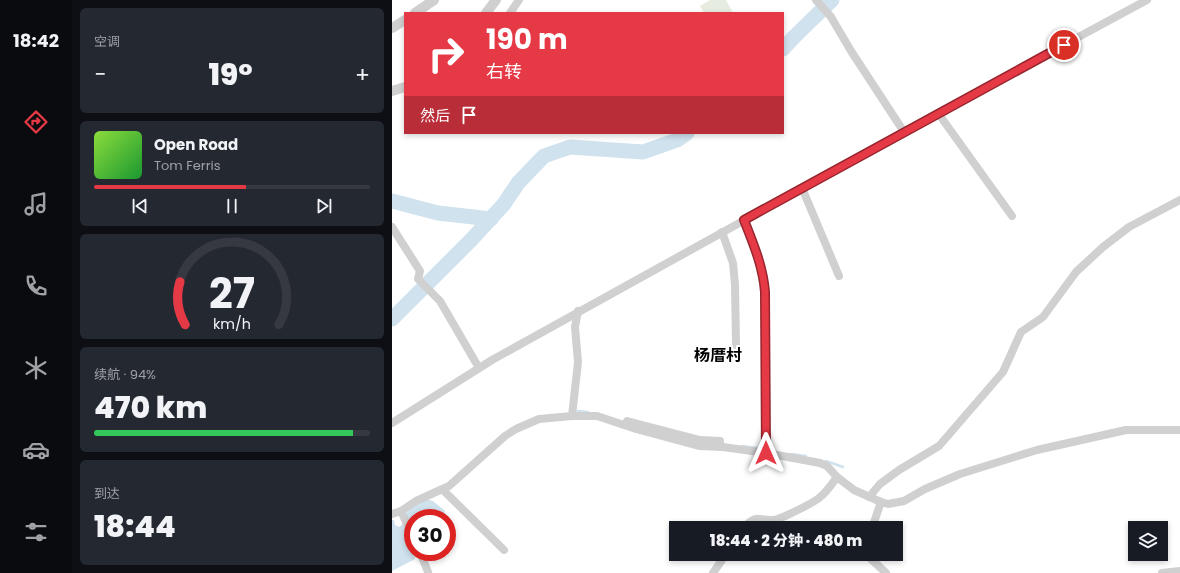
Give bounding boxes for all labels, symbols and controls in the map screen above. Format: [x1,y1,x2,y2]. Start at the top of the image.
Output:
text: 190 m [486,20,568,59]
text: 18:42 [13,28,59,53]
icon: right [420,28,472,80]
pin [1047,28,1081,62]
text: 空调 [94,32,120,51]
icon: arrive [1053,34,1075,56]
text: 19° [208,53,253,96]
text: − [94,59,106,90]
text: + [355,59,370,90]
text: 右转 [486,59,522,84]
icon: arrive [458,104,480,126]
text: 然后 [420,105,450,126]
icon: directions [22,108,50,136]
text: Open Road [154,134,238,155]
text: Tom Ferris [154,156,221,175]
icon: music [22,190,50,218]
icon: previous [129,195,151,217]
icon: pause [221,195,243,217]
icon: next [313,195,335,217]
text: 27 [209,263,255,322]
icon: phone [22,272,50,300]
text: km/h [213,313,251,333]
district label: 杨厝村 [694,344,742,367]
icon: climate [22,354,50,382]
text: 续航 · 94% [94,365,156,384]
text: 470 km [94,386,207,429]
position arrow [745,432,787,474]
icon: car [22,436,50,464]
text: 到达 [94,484,120,503]
text: 18:44 [94,505,176,548]
speed limit sign: 30 [404,509,456,561]
icon: filters [22,518,50,546]
map controls [1128,521,1168,561]
button: layers [1128,521,1168,561]
text: 18:44 · 2 分钟 · 480 m [710,530,862,551]

